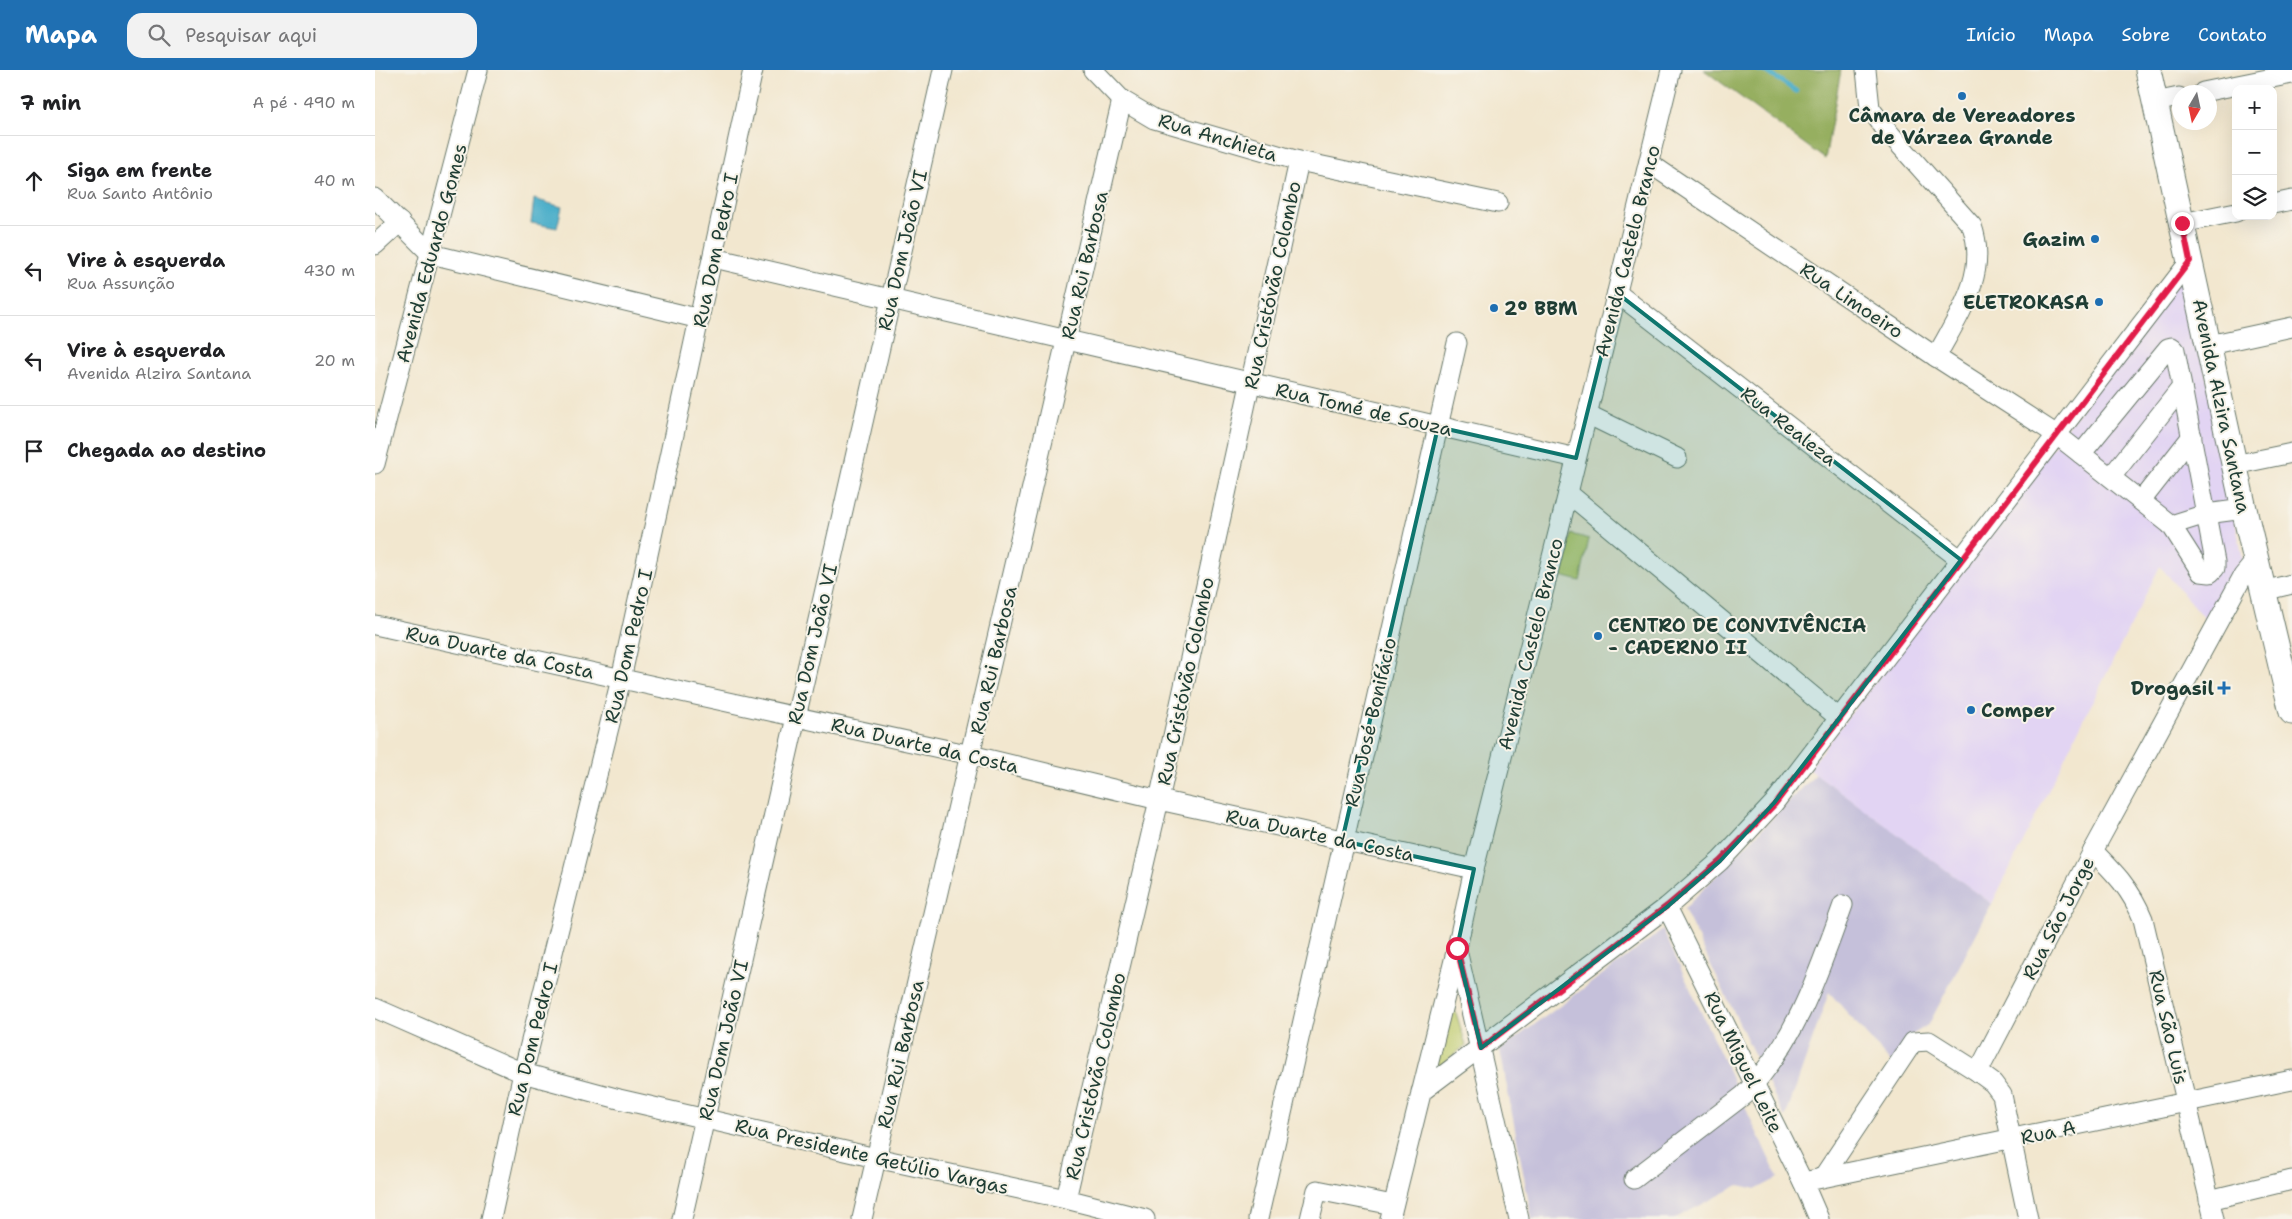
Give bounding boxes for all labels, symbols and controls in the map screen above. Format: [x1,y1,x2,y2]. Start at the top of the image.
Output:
search box [127,13,477,58]
text: Mapa [25,19,97,51]
icon: search [145,21,173,49]
text: Pesquisar aqui [185,23,317,48]
text: Início [1966,23,2016,47]
text: Mapa [2044,23,2093,47]
text: Sobre [2121,23,2170,47]
text: Contato [2198,23,2267,47]
north arrow [2172,85,2217,130]
map controls [2232,85,2277,220]
button: + [2232,85,2277,130]
text: 7 min [20,89,81,117]
marker: Câmara de Vereadores de Várzea Grande [1956,90,1968,102]
text: A pé · 490 m [253,92,355,113]
place label: Câmara de Vereadores de Várzea Grande [1848,103,2076,150]
street label: Rua Anchieta [1155,108,1281,167]
button: − [2232,130,2277,175]
street label: Avenida Eduardo Gomes [390,141,473,366]
street label: Avenida Castelo Branco [1589,142,1666,360]
text: Siga em frente [67,158,212,183]
icon: ahead [20,167,48,195]
street label: Rua Dom João VI [872,167,933,333]
text: 40 m [313,170,355,191]
street label: Rua Dom Pedro I [687,170,744,330]
button: layers [2232,175,2277,220]
street label: Rua Cristóvão Colombo [1238,179,1307,391]
text: Rua Santo Antônio [67,183,213,204]
street label: Rua Rui Barbosa [1055,188,1114,342]
route end [2171,212,2194,235]
place label: Gazim [2022,227,2085,252]
marker: Gazim [2089,233,2101,245]
text: Vire à esquerda [67,248,225,273]
icon: left [20,257,48,285]
street label: Rua Limoeiro [1795,257,1908,344]
text: 430 m [304,260,355,281]
text: Rua Assunção [67,273,175,294]
place label: ELETROKASA [1963,290,2089,315]
place label: 2º BBM [1504,296,1578,321]
marker: ELETROKASA [2093,296,2105,308]
street label: Avenida Alzira Santana [2187,296,2257,516]
marker: 2º BBM [1488,302,1500,314]
text: Vire à esquerda [67,338,225,363]
icon: left [20,347,48,375]
text: 20 m [314,350,355,371]
text: Avenida Alzira Santana [67,363,251,384]
street label: Rua Tomé de Souza [1273,377,1455,442]
street label: Rua Realeza [1736,381,1842,472]
icon: arrive [20,437,48,465]
text: Chegada ao destino [67,438,266,463]
street label: Avenida Castelo Branco [1492,535,1569,753]
street label: Rua Dom João VI [782,561,843,727]
street label: Rua Dom Pedro I [599,567,658,726]
street label: Rua Cristóvão Colombo [1151,575,1220,787]
street label: Rua Rui Barbosa [964,583,1023,737]
place label: CENTRO DE CONVIVÊNCIA - CADERNO II [1608,613,1866,660]
street label: Rua Duarte da Costa [404,620,596,685]
marker: CENTRO DE CONVIVÊNCIA - CADERNO II [1592,630,1604,642]
street label: Rua José Bonifácio [1339,635,1402,809]
place label: Drogasil [2131,676,2214,701]
marker: Drogasil [2218,682,2230,694]
place label: Comper [1981,698,2055,723]
marker: Comper [1965,704,1977,716]
street label: Rua Duarte da Costa [829,712,1021,779]
street label: Rua Duarte da Costa [1224,803,1416,868]
street label: Rua São Jorge [2017,852,2100,984]
route start [1446,937,1469,960]
street label: Rua Dom João VI [693,957,754,1123]
street label: Rua Dom Pedro I [501,960,564,1119]
street label: Rua São Luis [2143,967,2194,1087]
street label: Rua Cristóvão Colombo [1059,970,1132,1182]
street label: Rua Rui Barbosa [871,977,930,1131]
street label: Rua Miguel Leite [1698,987,1789,1137]
street label: Rua Presidente Getúlio Vargas [733,1113,1011,1200]
street label: Rua A [2018,1114,2078,1150]

